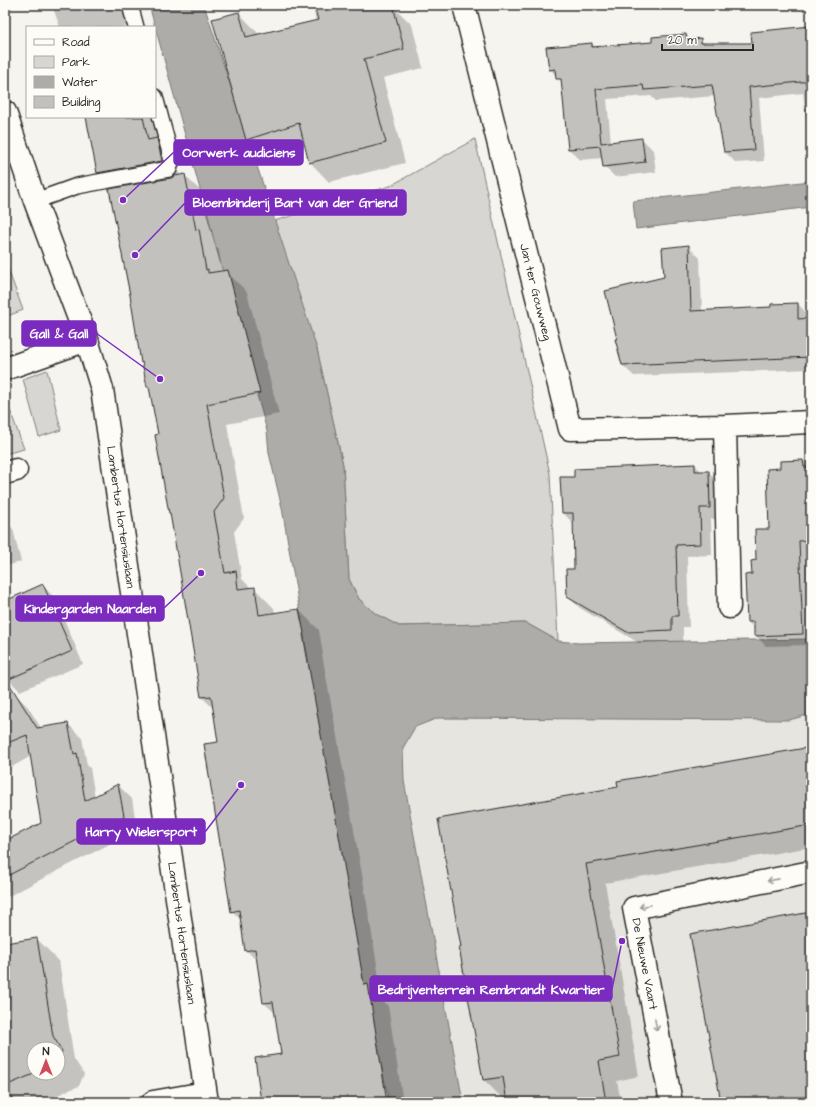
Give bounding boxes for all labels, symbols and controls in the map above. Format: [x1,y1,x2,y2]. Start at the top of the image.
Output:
legend [26,26,156,118]
scale bar [662,26,753,52]
text: 20 m [668,32,697,49]
text: Road [62,34,90,51]
text: Park [62,54,90,71]
text: Water [62,74,98,91]
text: Building [62,94,100,112]
callout: Oorwerk audiciens [174,140,303,165]
text: Oorwerk audiciens [182,144,296,162]
callout: Bloembinderij Bart van der Griend [185,190,406,215]
text: Bloembinderij Bart van der Griend [193,194,398,213]
street label: Jan ter Gouwweg [514,242,556,343]
callout: Gall & Gall [22,321,96,346]
text: Gall & Gall [30,325,88,343]
street label: Lambertus Hortensiuslaan [102,445,139,589]
callout: Kindergarden Naarden [16,596,164,621]
text: Kindergarden Naarden [24,600,156,620]
callout: Harry Wielersport [77,819,205,844]
text: Harry Wielersport [85,823,198,842]
street label: Lambertus Hortensiuslaan [163,861,200,1005]
one-way arrow [767,876,780,884]
one-way arrow [639,902,652,910]
street label: De Nieuwe Vaart [627,917,662,1012]
callout: Bedrijventerrein Rembrandt Kwartier [370,976,612,1001]
text: Bedrijventerrein Rembrandt Kwartier [378,981,605,1000]
one-way arrow [652,1018,660,1031]
north arrow [26,1041,66,1081]
text: N [43,1044,50,1059]

